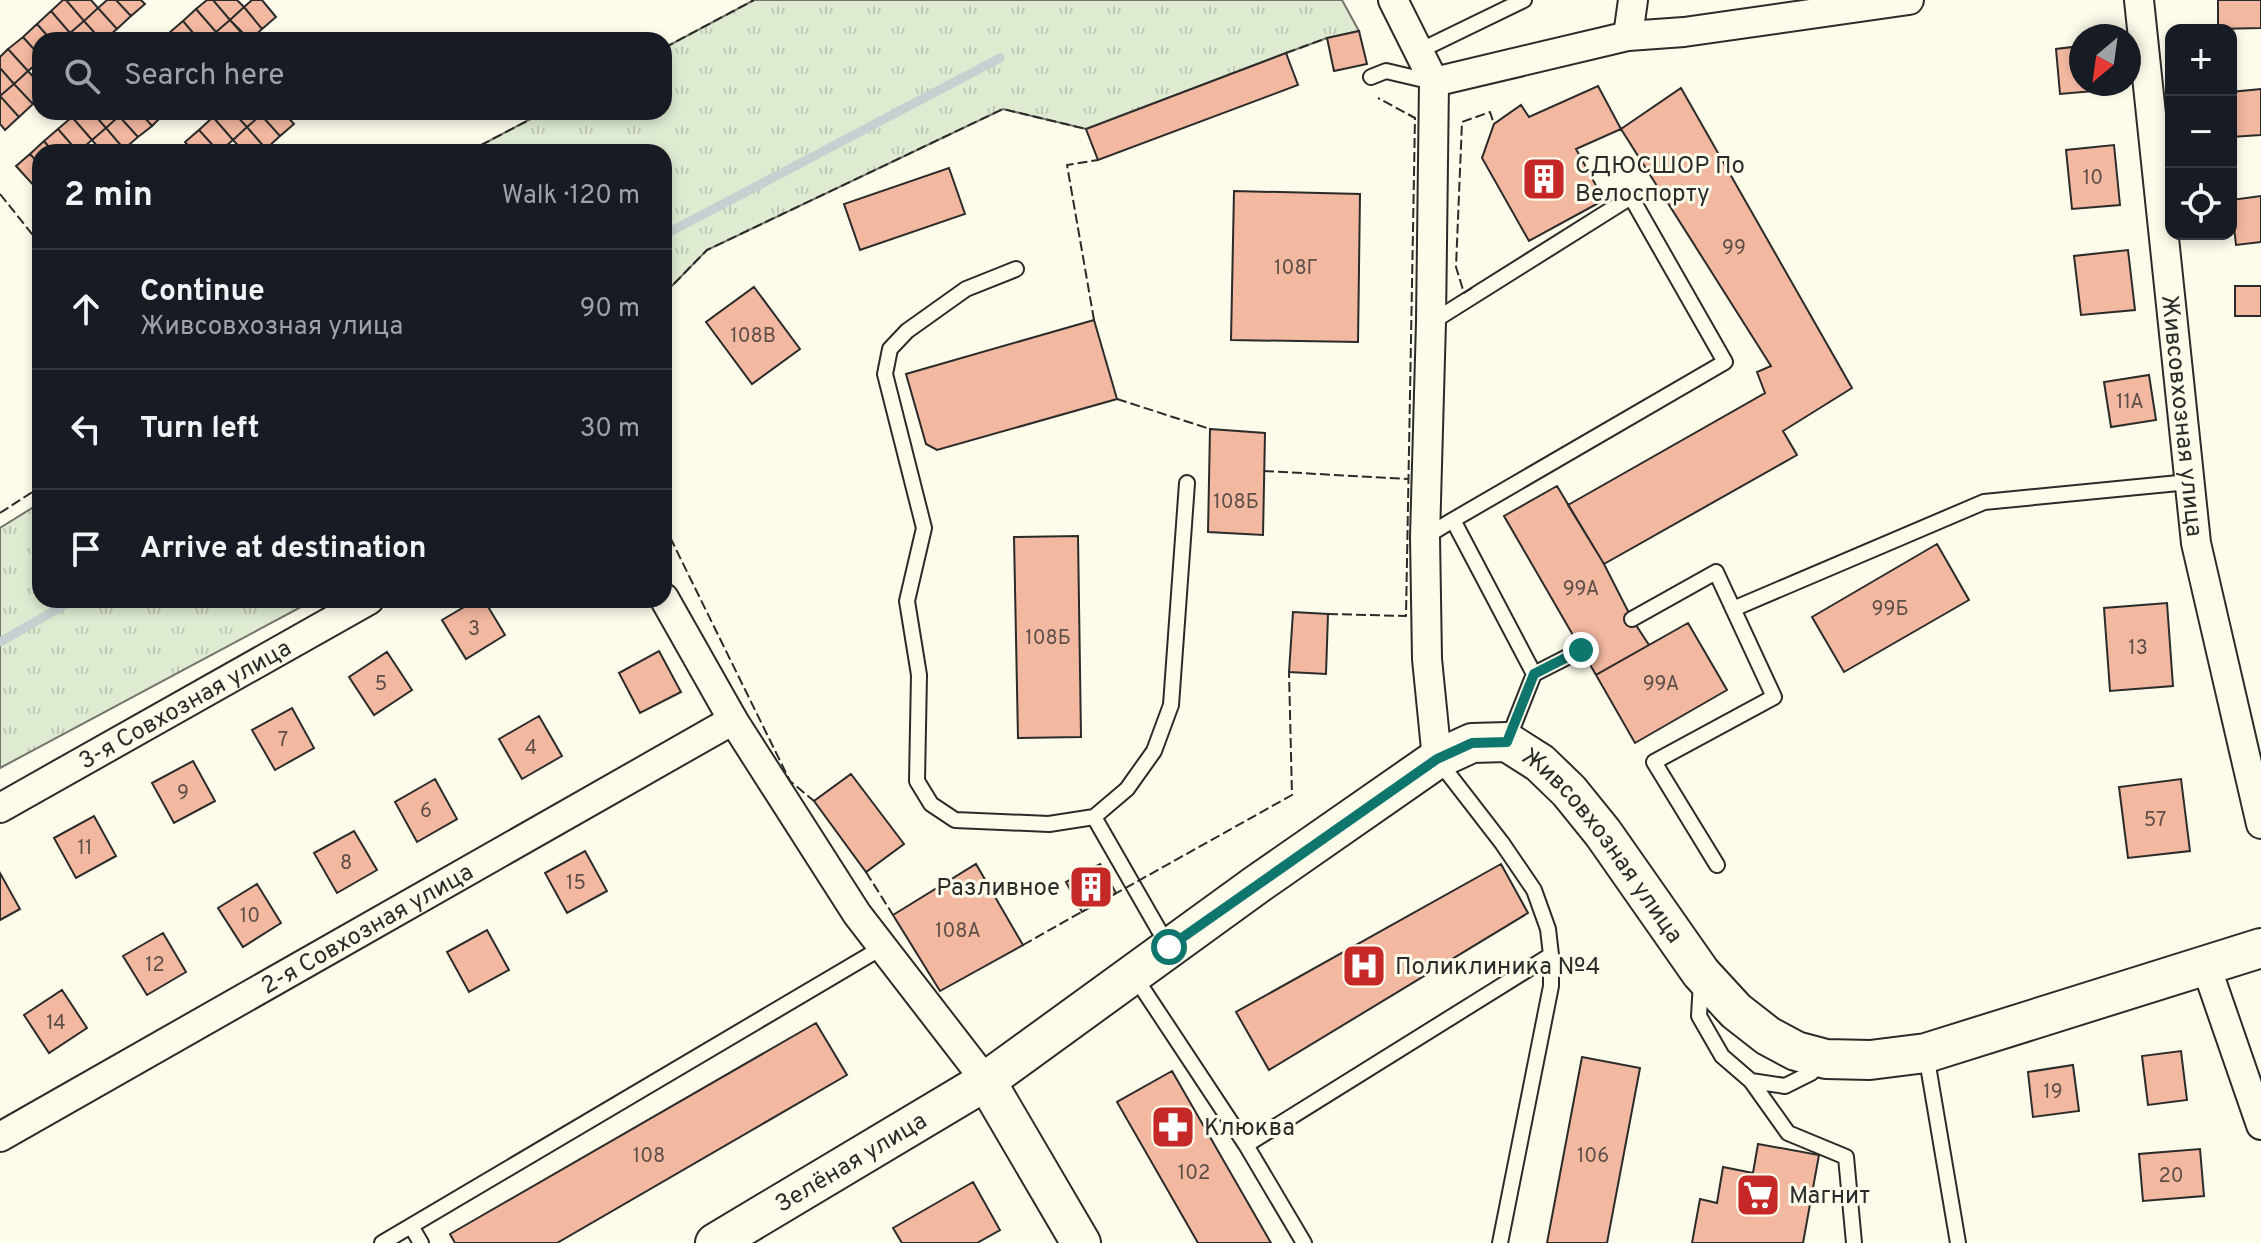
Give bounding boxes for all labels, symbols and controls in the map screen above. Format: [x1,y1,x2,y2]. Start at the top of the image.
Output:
north arrow [2069,24,2141,96]
map controls [2165,24,2237,240]
button: + [2165,24,2237,96]
search box [32,32,672,120]
icon: search [60,54,104,98]
text: Search here [124,58,284,95]
button: − [2165,96,2237,168]
place label: СДЮСШОР По Велоспорту [1575,152,1745,210]
building icon: СДЮСШОР По Велоспорту [1520,155,1568,203]
house number: 10 [2083,166,2103,192]
button: locate [2165,168,2237,240]
text: 2 min [64,175,153,218]
text: Walk · 120 m [502,180,640,213]
house number: 99 [1722,236,1746,262]
house number: 108Г [1274,256,1318,282]
text: Continue [140,274,265,311]
icon: ahead [64,287,108,331]
text: 90 m [580,293,640,326]
street label: Живсовхозная улица [2153,293,2208,538]
text: Живсовхозная улица [140,311,403,344]
house number: 108В [730,324,776,350]
house number: 11А [2116,390,2144,416]
icon: left [64,407,108,451]
text: Turn left [140,411,260,448]
text: 30 m [580,413,640,446]
house number: 108Б [1213,490,1259,516]
icon: arrive [64,527,108,571]
text: Arrive at destination [140,531,426,568]
house number: 99А [1563,577,1599,603]
house number: 99Б [1872,597,1909,623]
house number: 3 [468,617,480,643]
house number: 108Б [1025,626,1071,652]
route end [1563,632,1599,668]
street label: 3-я Совхозная улица [74,634,297,777]
house number: 13 [2128,636,2148,662]
house number: 5 [375,672,387,698]
house number: 99А [1643,672,1679,698]
house number: 7 [278,728,288,754]
house number: 4 [525,736,537,762]
street label: Живсовхозная улица [1516,742,1689,950]
house number: 9 [177,781,189,807]
house number: 6 [420,799,432,825]
house number: 57 [2144,808,2166,834]
house number: 11 [78,836,92,862]
house number: 8 [340,851,352,877]
street label: 2-я Совхозная улица [256,858,479,1002]
building icon: Разливное [1067,863,1115,911]
house number: 15 [566,871,586,897]
place label: Разливное [936,874,1060,904]
house number: 10 [240,904,260,930]
house number: 108А [935,919,981,945]
route start [1151,929,1187,965]
hospital icon: Поликлиника №4 [1340,942,1388,990]
house number: 12 [145,953,165,979]
place label: Поликлиника №4 [1395,953,1600,983]
house number: 14 [46,1011,66,1037]
house number: 19 [2043,1080,2063,1106]
pharmacy icon: Клюква [1149,1103,1197,1151]
street label: Зелёная улица [770,1107,933,1221]
place label: Клюква [1204,1114,1295,1144]
house number: 108 [633,1144,665,1170]
house number: 106 [1577,1144,1609,1170]
house number: 102 [1178,1161,1210,1187]
house number: 20 [2158,1164,2184,1190]
supermarket icon: Магнит [1734,1171,1782,1219]
place label: Магнит [1789,1182,1870,1212]

